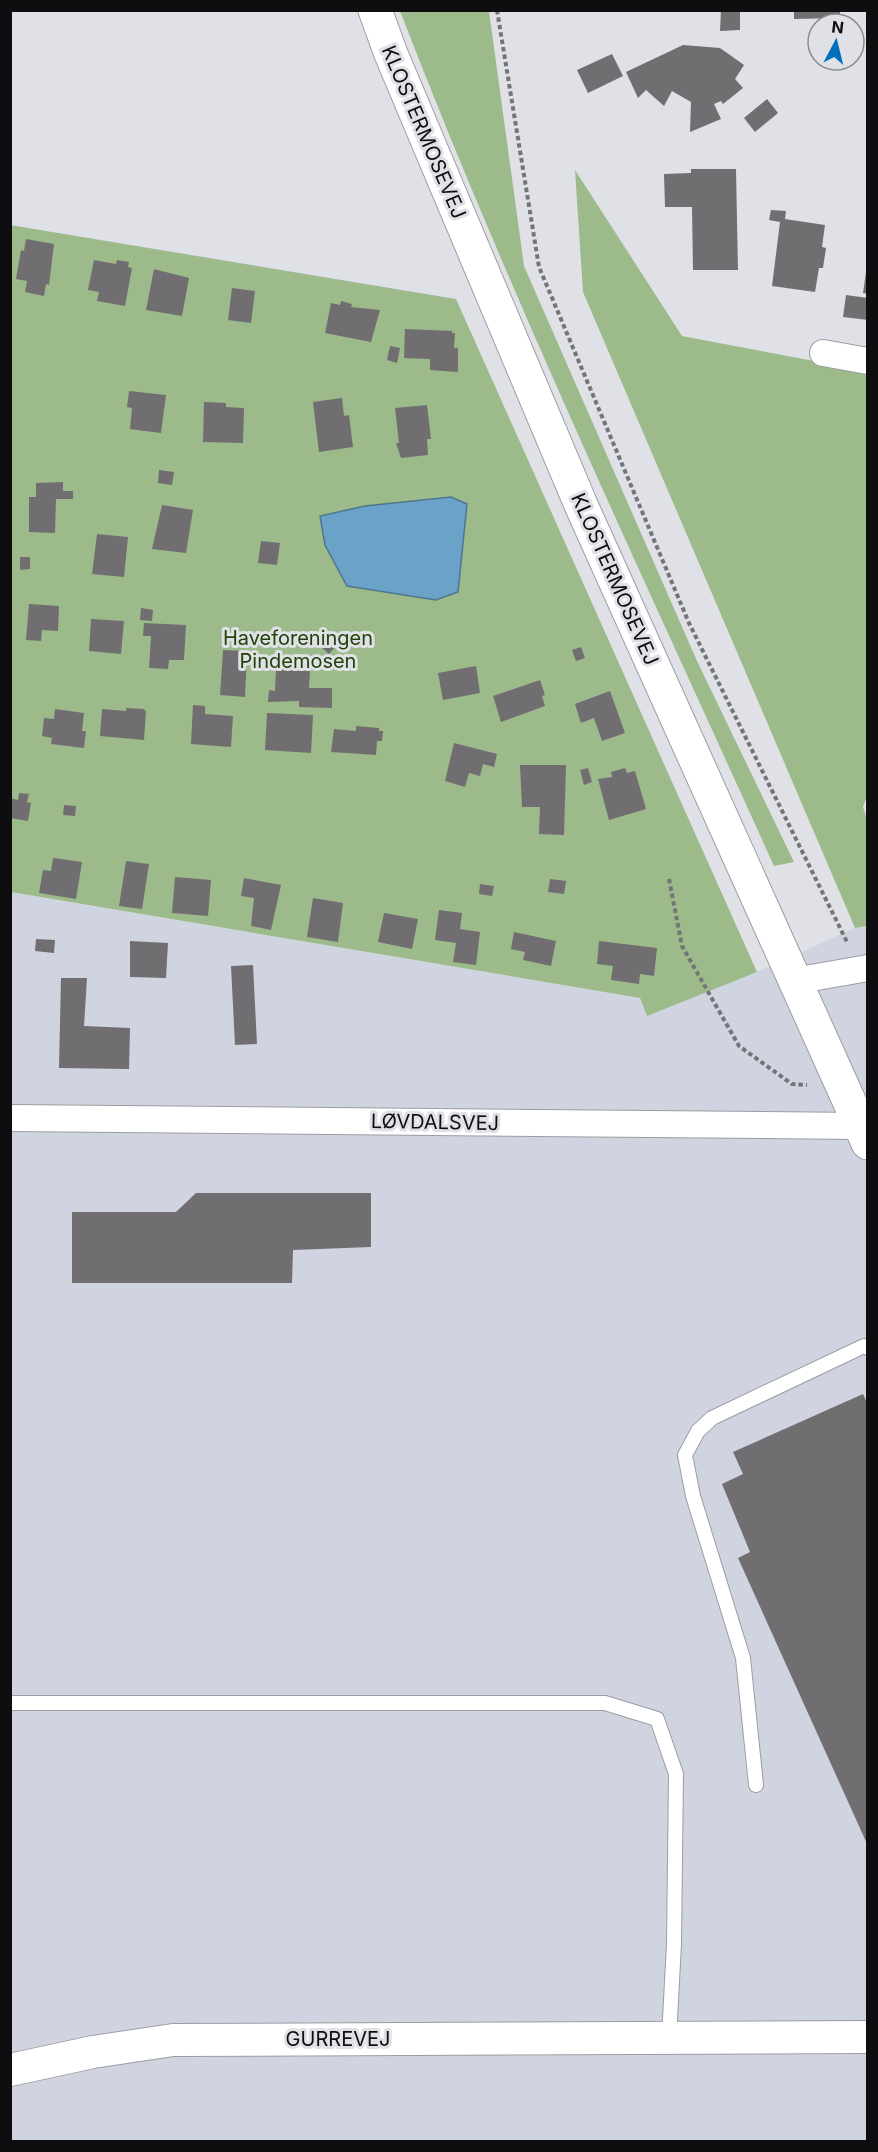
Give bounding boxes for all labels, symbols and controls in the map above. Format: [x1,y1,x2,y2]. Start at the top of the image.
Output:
north arrow [806,12,866,72]
text: N [831,16,845,38]
street label: KLOSTERMOSEVEJ [377,42,471,222]
street label: KLOSTERMOSEVEJ [566,489,664,669]
park label: Haveforeningen Pindemosen [223,626,373,673]
street label: LØVDALSVEJ [371,1109,499,1135]
street label: GURREVEJ [286,2027,390,2051]

